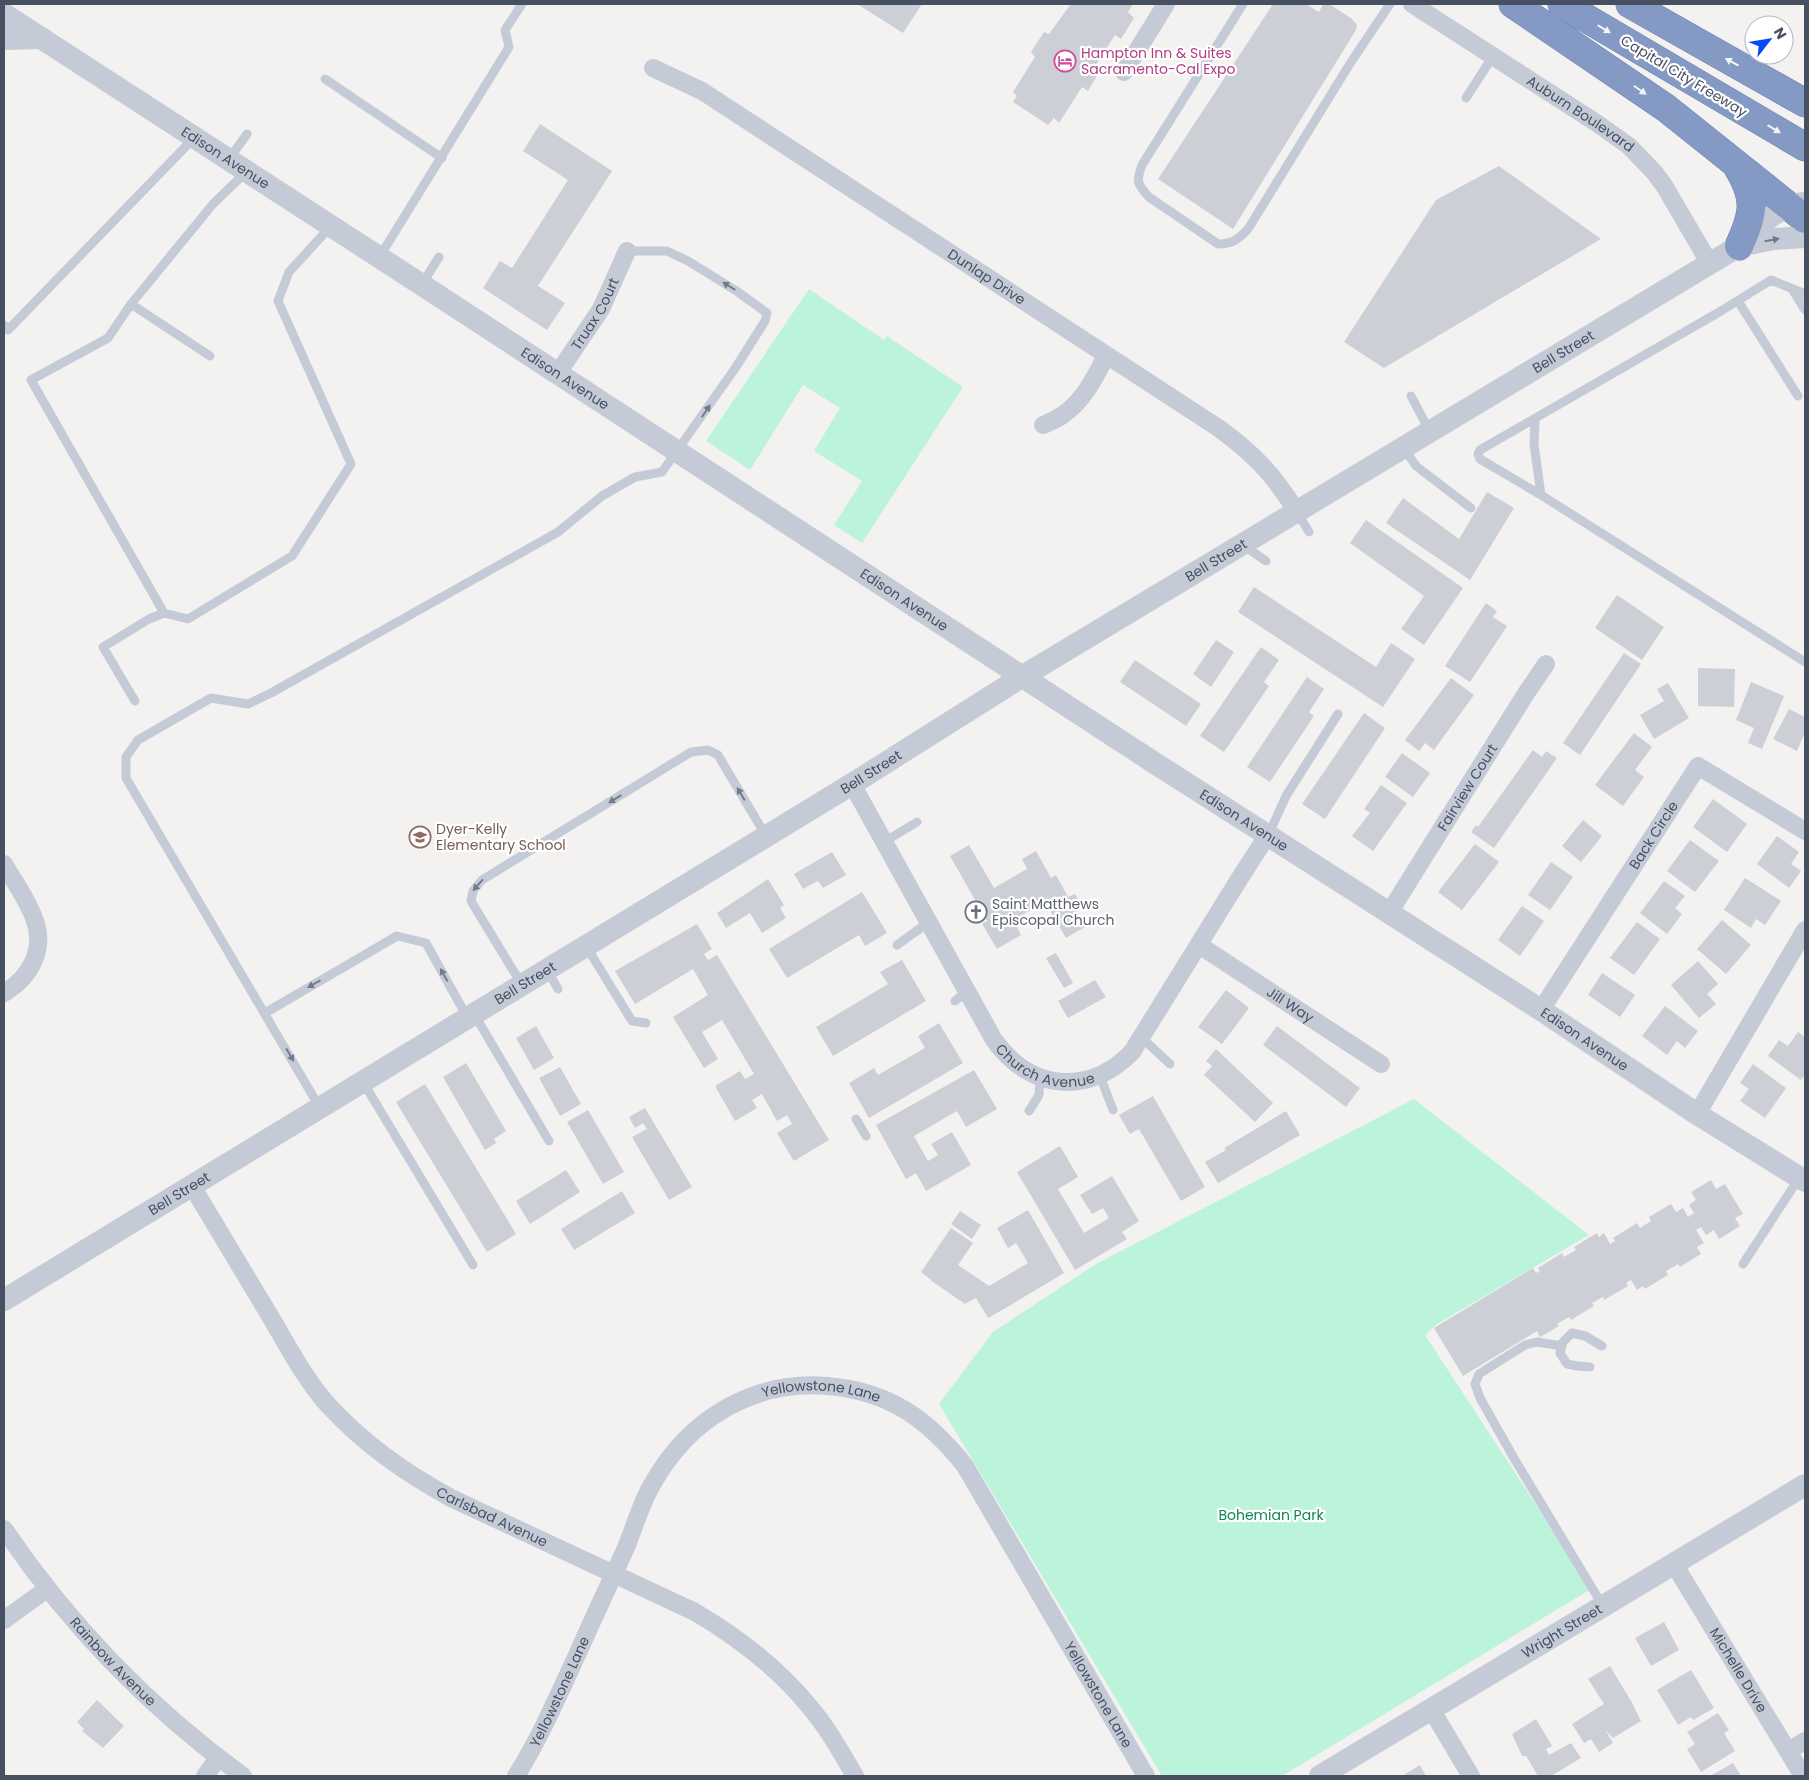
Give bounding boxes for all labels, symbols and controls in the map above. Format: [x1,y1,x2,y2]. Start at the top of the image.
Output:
north arrow [1744,15,1794,65]
one-way arrow [1597,24,1610,33]
text: N [1769,24,1791,43]
street label: Capital City Freeway [1617,30,1751,122]
place label: Hampton Inn & Suites Sacramento-Cal Expo [1081,43,1236,79]
hotel icon: Hampton Inn & Suites Sacramento-Cal Expo [1053,49,1077,73]
one-way arrow [1726,57,1739,66]
street label: Auburn Boulevard [1523,71,1638,157]
one-way arrow [1634,85,1647,95]
street label: Edison Avenue [177,122,274,194]
one-way arrow [1767,124,1781,133]
one-way arrow [1764,236,1780,244]
street label: Dunlap Drive [944,244,1030,310]
street label: Truax Court [566,275,624,354]
one-way arrow [723,282,736,291]
street label: Bell Street [1528,325,1598,378]
street label: Edison Avenue [517,342,613,415]
one-way arrow [701,404,711,418]
street label: Bell Street [1181,534,1251,586]
street label: Edison Avenue [856,563,953,636]
street label: Fairview Court [1433,740,1502,835]
street label: Bell Street [836,745,905,799]
street label: Edison Avenue [1196,784,1293,856]
one-way arrow [737,787,745,802]
one-way arrow [609,794,622,803]
street label: Back Circle [1624,797,1683,873]
place label: Dyer-Kelly Elementary School [436,819,566,855]
school or university icon: Dyer-Kelly Elementary School [408,825,432,849]
one-way arrow [472,879,484,891]
place label: Saint Matthews Episcopal Church [992,894,1114,930]
church icon: Saint Matthews Episcopal Church [964,900,988,924]
street label: Bell Street [490,956,560,1009]
one-way arrow [440,968,448,983]
one-way arrow [308,980,321,989]
street label: Jill Way [1263,982,1318,1027]
street label: Edison Avenue [1537,1003,1633,1076]
street label: Church Avenue [991,1039,1097,1092]
one-way arrow [285,1048,294,1062]
street label: Bell Street [144,1167,214,1220]
street label: Yellowstone Lane [759,1375,884,1407]
street label: Carlsbad Avenue [432,1482,551,1552]
park label: Bohemian Park [1218,1505,1324,1525]
street label: Wright Street [1518,1599,1606,1663]
street label: Rainbow Avenue [65,1613,161,1711]
street label: Michelle Drive [1705,1624,1772,1716]
street label: Yellowstone Lane [525,1633,594,1751]
street label: Yellowstone Lane [1060,1638,1138,1752]

